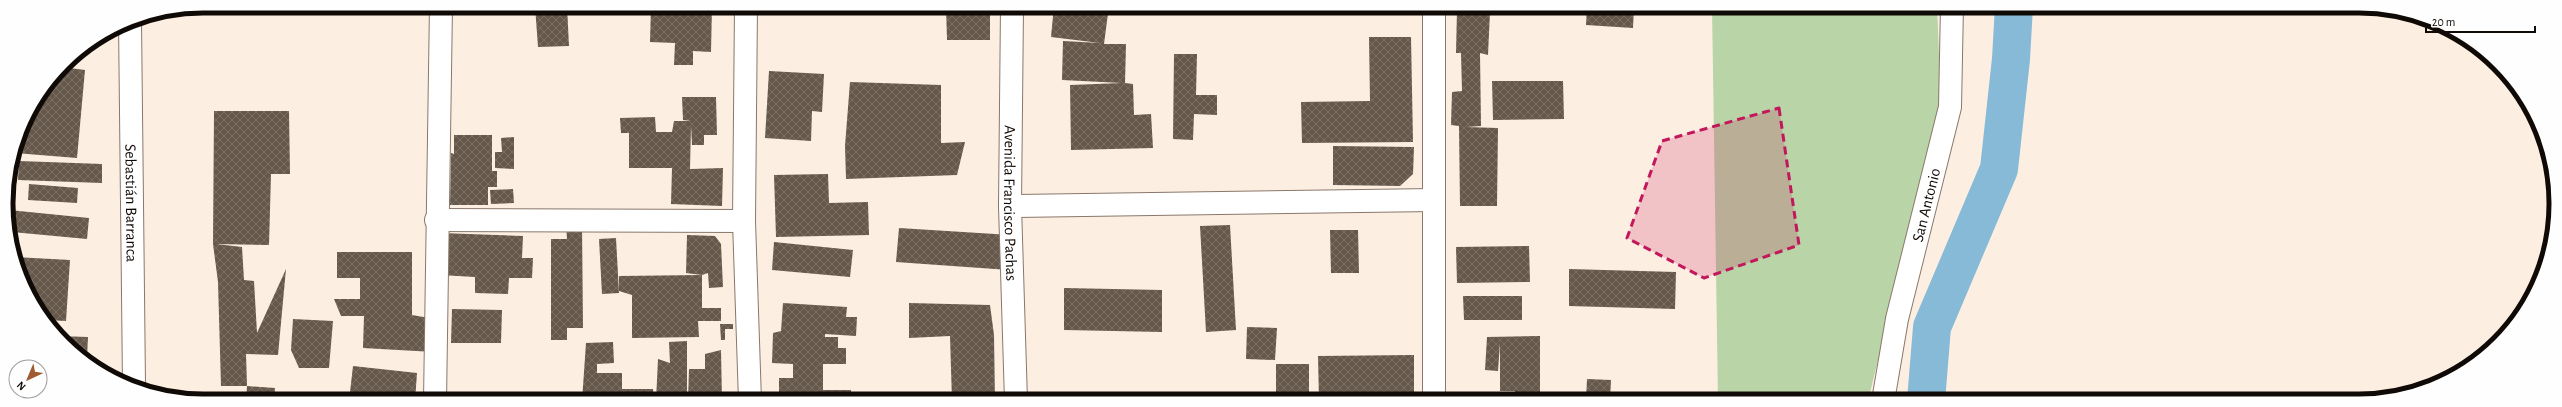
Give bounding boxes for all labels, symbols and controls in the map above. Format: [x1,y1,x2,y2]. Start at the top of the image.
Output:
scale bar [2426,8,2535,34]
text: 20 m [2432,16,2455,28]
street label: Avenida Francisco Pachas [1001,125,1019,281]
street label: Sebastián Barranca [122,144,140,262]
street label: San Antonio [1910,166,1943,243]
north arrow [8,359,48,399]
text: N [15,379,28,392]

